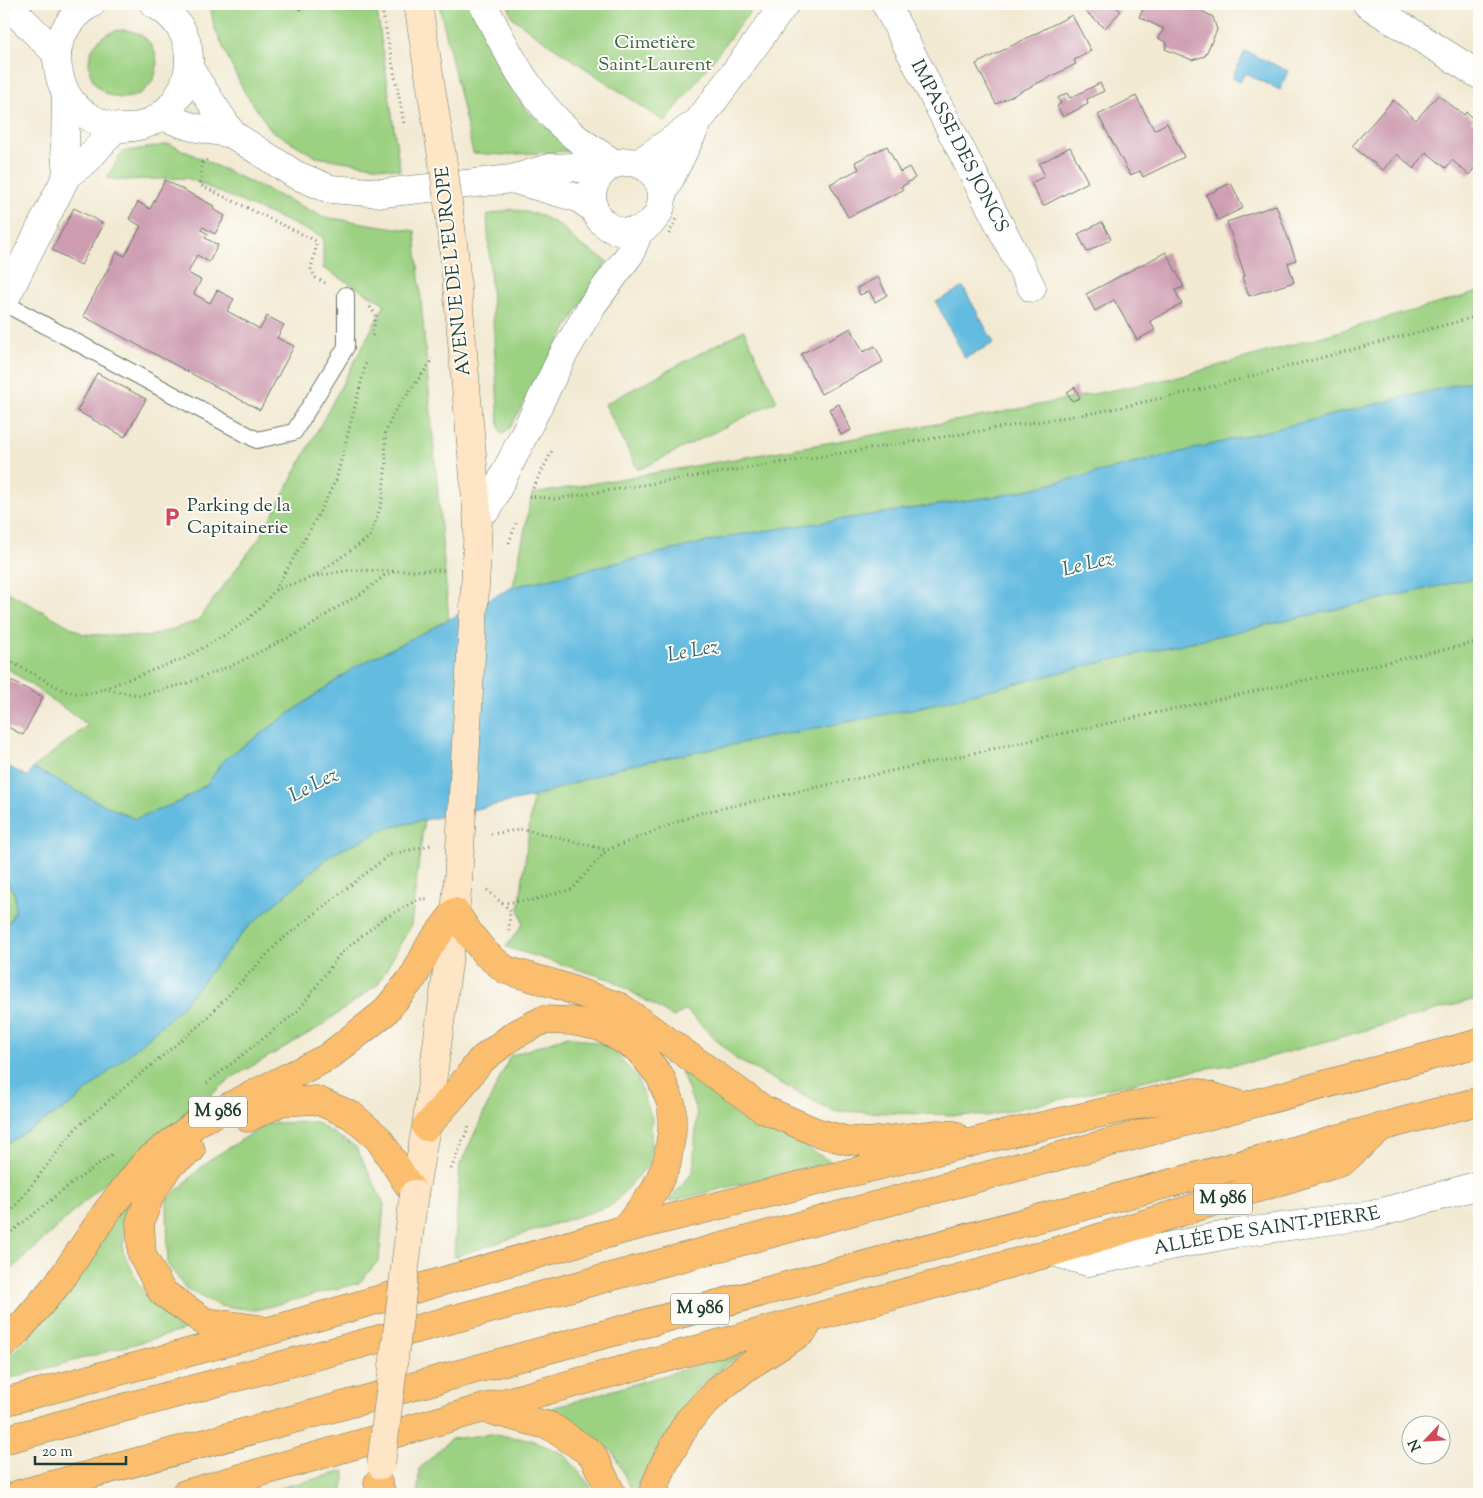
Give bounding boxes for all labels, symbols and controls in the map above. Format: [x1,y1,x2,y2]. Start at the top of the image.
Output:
park label: Cimetière Saint-Laurent [598,30,712,79]
street label: IMPASSE DES JONCS [903,55,1015,238]
street label: AVENUE DE L'EUROPE [430,164,478,377]
place label: Parking de la Capitainerie [187,493,291,542]
parking icon: Parking de la Capitainerie [161,506,183,528]
water label: Le Lez [1059,545,1117,585]
water label: Le Lez [665,633,721,671]
water label: Le Lez [284,761,344,811]
road number: M 986 [189,1096,247,1128]
road number: M 986 [1194,1184,1252,1214]
street label: ALLÉE DE SAINT-PIERRE [1151,1200,1384,1262]
road number: M 986 [671,1294,729,1325]
north arrow [1400,1416,1450,1466]
scale bar [35,1433,126,1465]
text: N [1405,1435,1427,1454]
text: 20 m [42,1442,73,1463]

